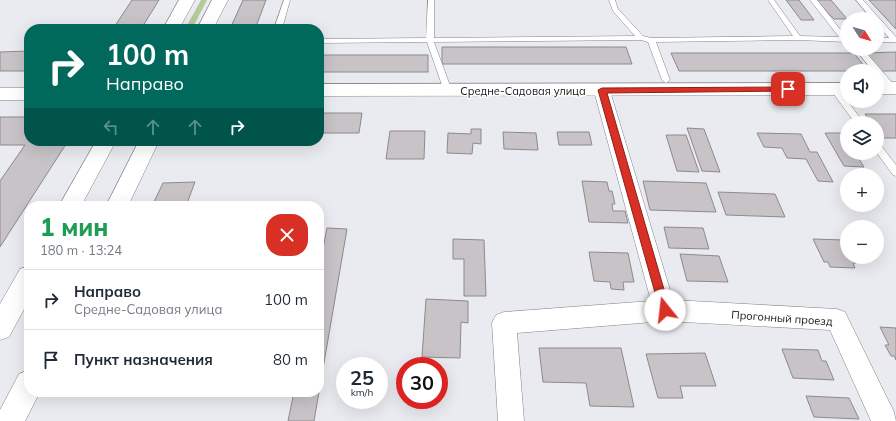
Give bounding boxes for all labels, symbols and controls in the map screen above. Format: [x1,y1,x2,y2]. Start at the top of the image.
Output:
north arrow [840,12,884,56]
map controls [840,12,884,264]
text: 100 m [106,37,189,72]
icon: right [40,40,92,92]
button: sound [840,64,884,108]
text: Направо [106,72,184,95]
pin [771,72,805,106]
icon: arrive [777,78,799,100]
street label: Средне-Садовая улица [460,84,586,98]
icon: left [100,116,122,138]
icon: ahead [142,116,164,138]
icon: ahead [184,116,206,138]
icon: right [226,116,248,138]
button: layers [840,116,884,160]
button: + [840,168,884,212]
text: 1 мин [40,212,108,242]
button: close [266,214,308,256]
button: − [840,220,884,264]
text: 180 m · 13:24 [40,242,122,258]
text: Направо [74,282,141,301]
icon: right [40,289,62,311]
position arrow [644,289,686,331]
text: 100 m [264,290,308,309]
text: Средне-Садовая улица [74,301,222,317]
street label: Прогонный проезд [731,307,834,329]
icon: arrive [40,349,62,371]
text: Пункт назначения [74,350,213,369]
text: 80 m [273,350,308,369]
speed limit sign: 30 [396,357,448,409]
text: 25 [350,365,374,390]
text: km/h [351,386,373,399]

